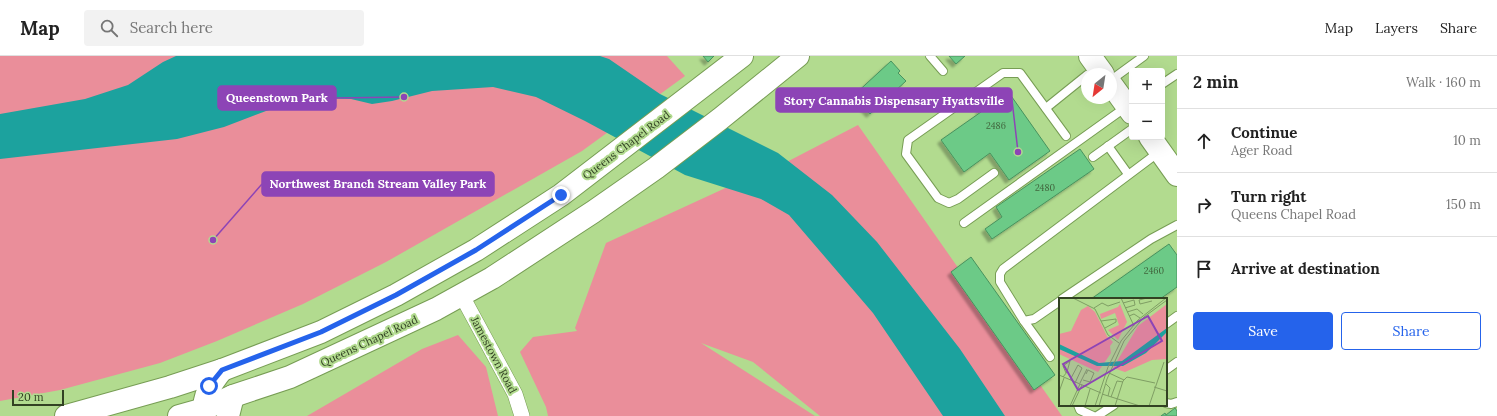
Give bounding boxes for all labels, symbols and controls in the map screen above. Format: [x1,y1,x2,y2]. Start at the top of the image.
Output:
search box [84,10,364,46]
text: Map [20,16,60,40]
icon: search [98,17,120,39]
text: Search here [130,18,213,37]
text: Map [1325,19,1353,37]
text: Layers [1375,19,1418,37]
text: Share [1440,19,1477,37]
north arrow [1081,68,1117,104]
map controls [1129,68,1165,140]
button: + [1129,68,1165,104]
text: 2 min [1193,71,1239,93]
text: Walk · 160 m [1406,74,1481,91]
callout: Queenstown Park [218,86,336,110]
callout: Story Cannabis Dispensary Hyattsville [776,88,1012,112]
text: Queenstown Park [226,90,328,105]
text: Story Cannabis Dispensary Hyattsville [784,93,1005,108]
button: − [1129,104,1165,140]
street label: Queens Chapel Road [580,107,673,182]
house number: 2486 [986,120,1006,131]
text: Continue [1231,123,1297,142]
icon: ahead [1193,130,1215,152]
text: 10 m [1453,132,1481,149]
text: Ager Road [1231,142,1293,159]
callout: Northwest Branch Stream Valley Park [262,172,494,196]
text: Northwest Branch Stream Valley Park [270,176,486,191]
house number: 2480 [1035,182,1055,193]
route end [552,186,570,204]
text: Turn right [1231,187,1307,206]
icon: right [1193,194,1215,216]
text: 150 m [1446,196,1481,213]
text: Queens Chapel Road [1231,206,1356,223]
icon: arrive [1193,258,1215,280]
text: Arrive at destination [1231,259,1380,278]
house number: 2460 [1144,265,1165,276]
inset map [1059,298,1167,406]
street label: Queens Chapel Road [318,312,420,370]
button: Save [1193,312,1333,350]
button: Share [1341,312,1481,350]
street label: Jamestown Road [467,313,520,396]
route start [200,377,218,395]
scale bar [12,388,64,407]
text: 20 m [18,390,43,404]

